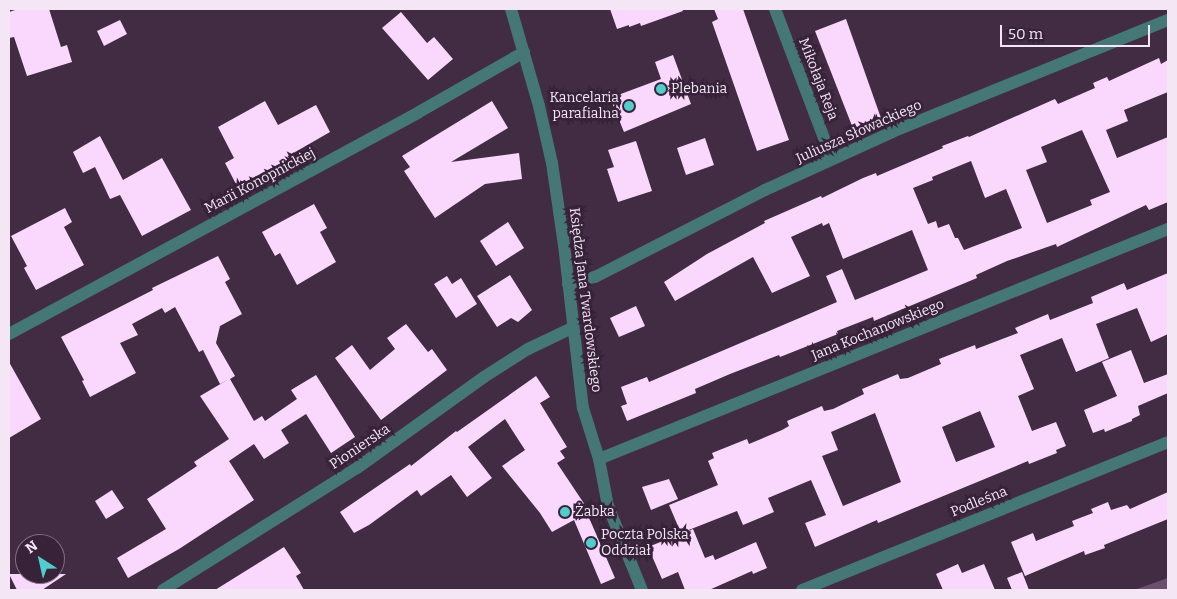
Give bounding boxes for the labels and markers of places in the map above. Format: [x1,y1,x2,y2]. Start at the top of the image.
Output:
place label: Plebania [671,81,727,97]
marker: Plebania [655,83,667,95]
place label: Kancelaria parafialna [549,90,619,122]
marker: Kancelaria parafialna [623,100,635,112]
place label: Żabka [575,504,615,520]
marker: Żabka [559,506,571,518]
place label: Poczta Polska Oddział [601,527,689,560]
marker: Poczta Polska Oddział [585,537,597,549]

